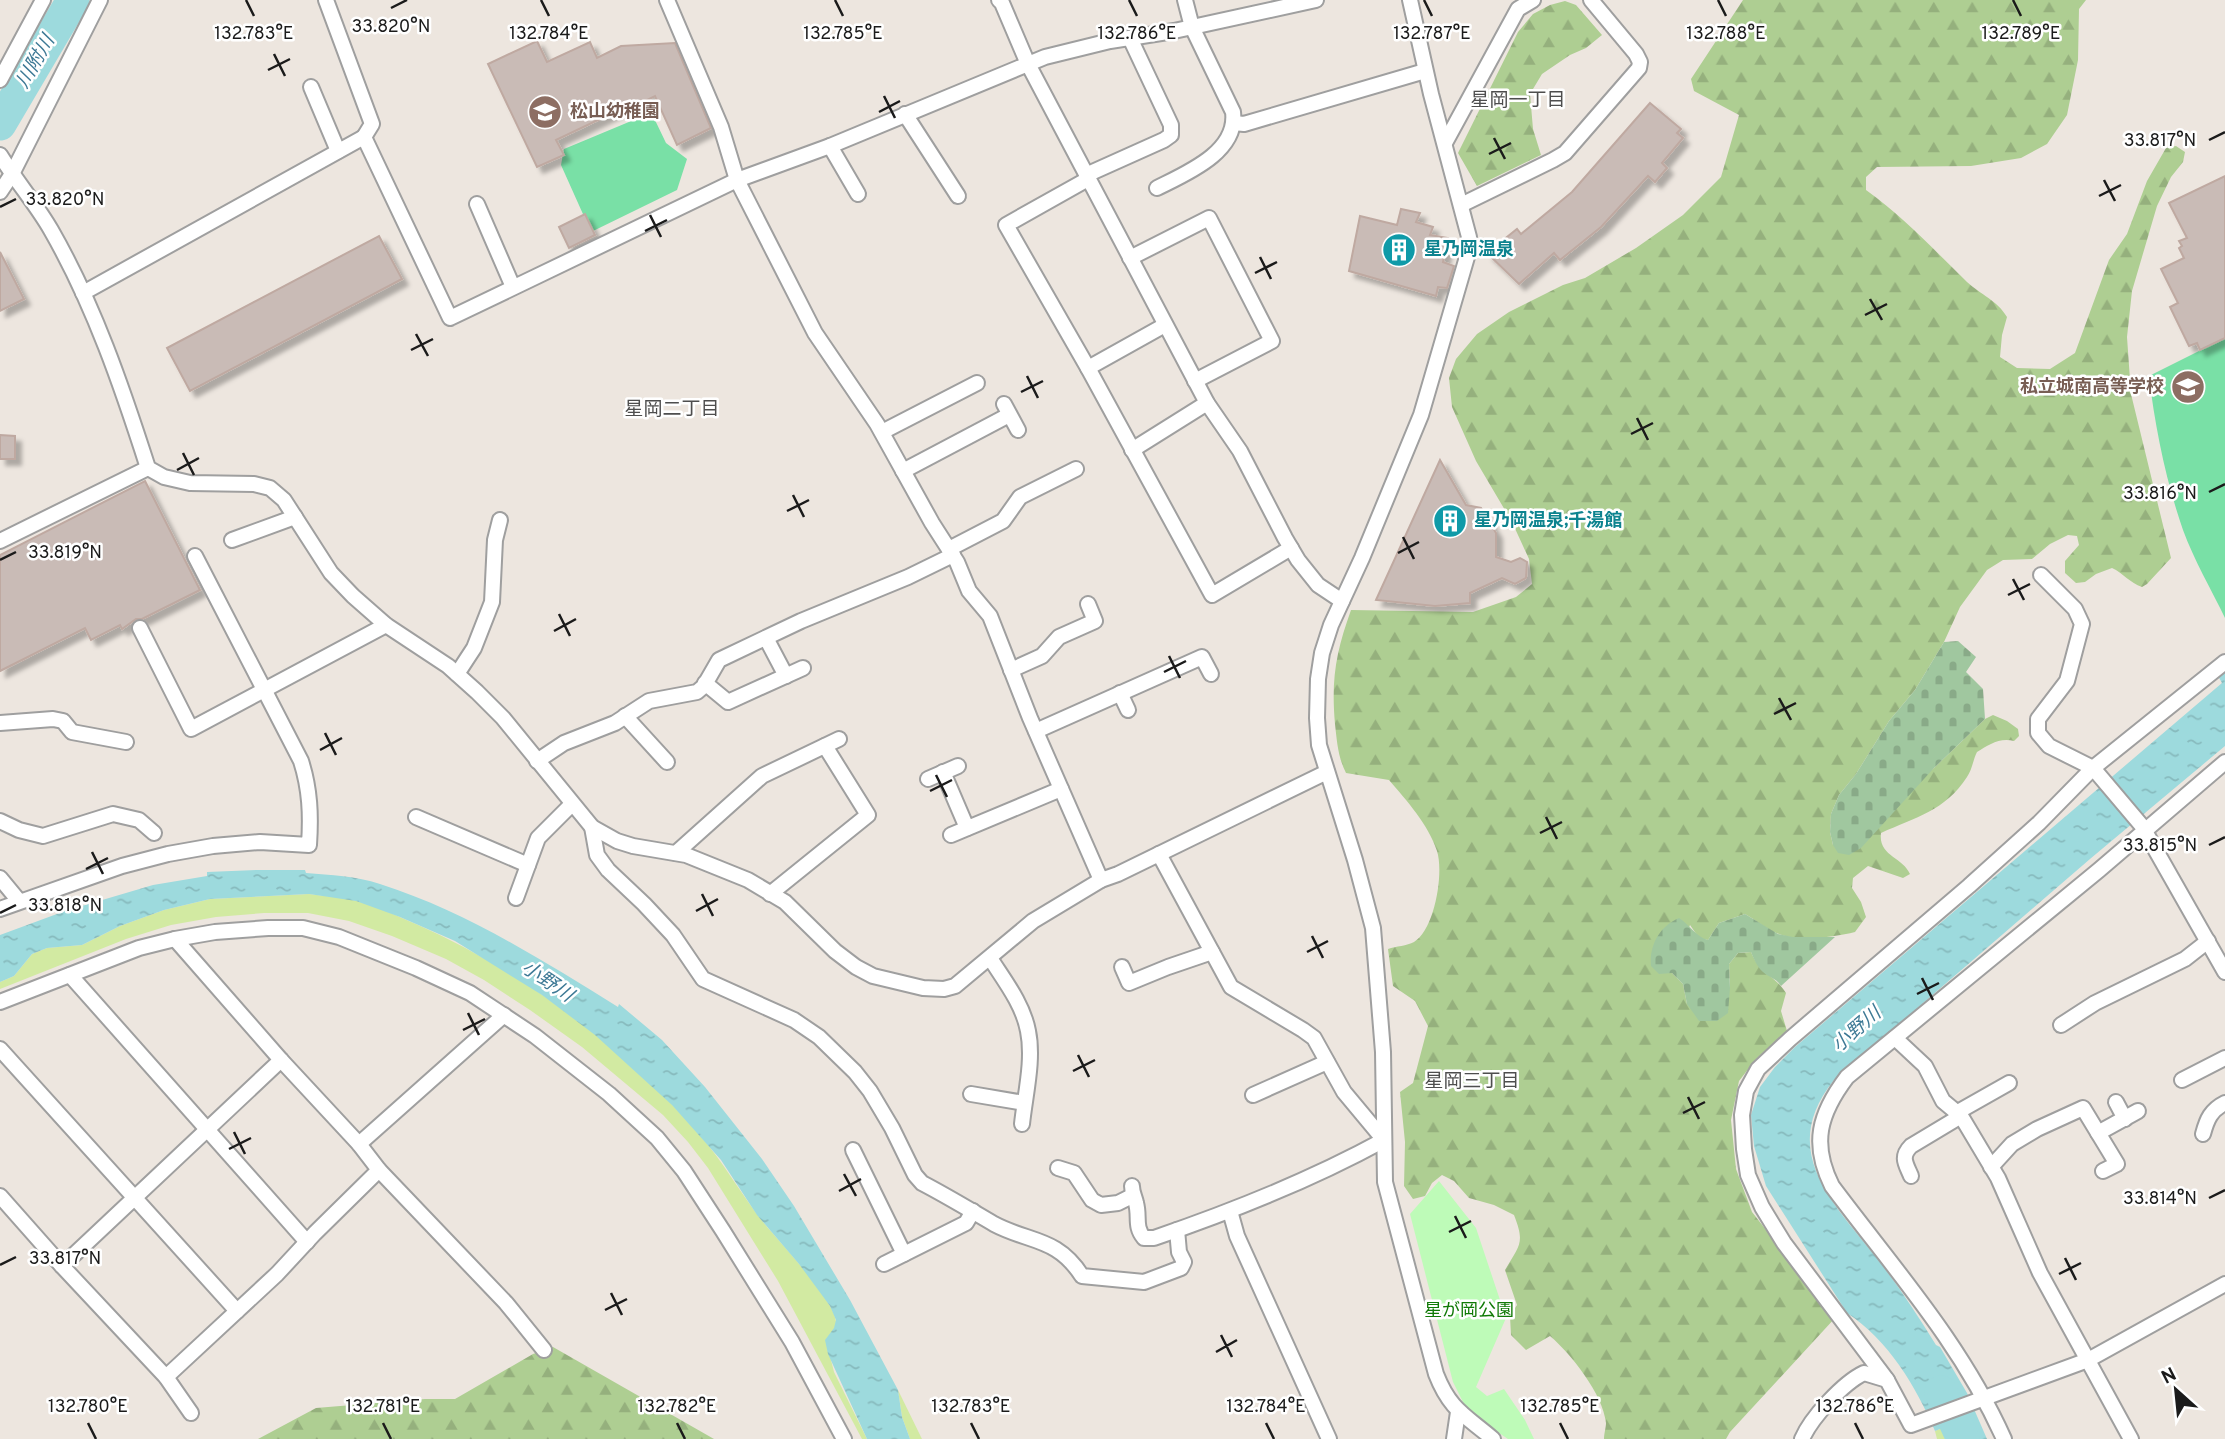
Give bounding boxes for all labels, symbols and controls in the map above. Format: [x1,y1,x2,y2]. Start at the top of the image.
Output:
text: 33.820°N [352,16,430,39]
text: 132.783°E [214,23,294,46]
text: 132.784°E [509,23,589,46]
text: 132.785°E [803,23,883,46]
text: 132.786°E [1097,23,1177,46]
text: 132.787°E [1393,23,1471,46]
text: 132.788°E [1686,23,1766,46]
text: 132.789°E [1982,23,2060,46]
water label: 川附川 [11,30,62,93]
district label: 星岡一丁目 [1470,89,1566,113]
school or university icon: 松山幼稚園 [526,93,564,131]
place label: 松山幼稚園 [570,101,660,124]
text: 33.817°N [2124,130,2196,153]
text: 33.820°N [26,189,104,212]
building icon: 星乃岡温泉 [1380,231,1418,269]
place label: 星乃岡温泉 [1424,239,1514,262]
school or university icon: 私立城南高等学校 [2169,368,2207,406]
place label: 私立城南高等学校 [2020,376,2164,399]
district label: 星岡二丁目 [624,398,720,422]
text: 33.816°N [2123,483,2197,506]
building icon: 星乃岡温泉;千湯館 [1431,502,1469,540]
place label: 星乃岡温泉;千湯館 [1474,510,1622,533]
text: 33.819°N [28,542,102,565]
text: 33.815°N [2123,835,2197,858]
text: 33.818°N [28,895,102,918]
water label: 小野川 [517,956,579,1009]
water label: 小野川 [1828,1001,1888,1058]
district label: 星岡三丁目 [1424,1070,1520,1094]
text: 33.814°N [2123,1188,2197,1211]
text: 33.817°N [29,1248,101,1271]
park label: 星が岡公園 [1424,1300,1514,1323]
north arrow [2141,1355,2211,1425]
text: N [2158,1363,2181,1390]
text: 132.780°E [48,1396,128,1419]
text: 132.781°E [345,1396,421,1419]
text: 132.782°E [637,1396,717,1419]
text: 132.783°E [931,1396,1011,1419]
text: 132.784°E [1226,1396,1306,1419]
text: 132.785°E [1520,1396,1600,1419]
text: 132.786°E [1815,1396,1895,1419]

